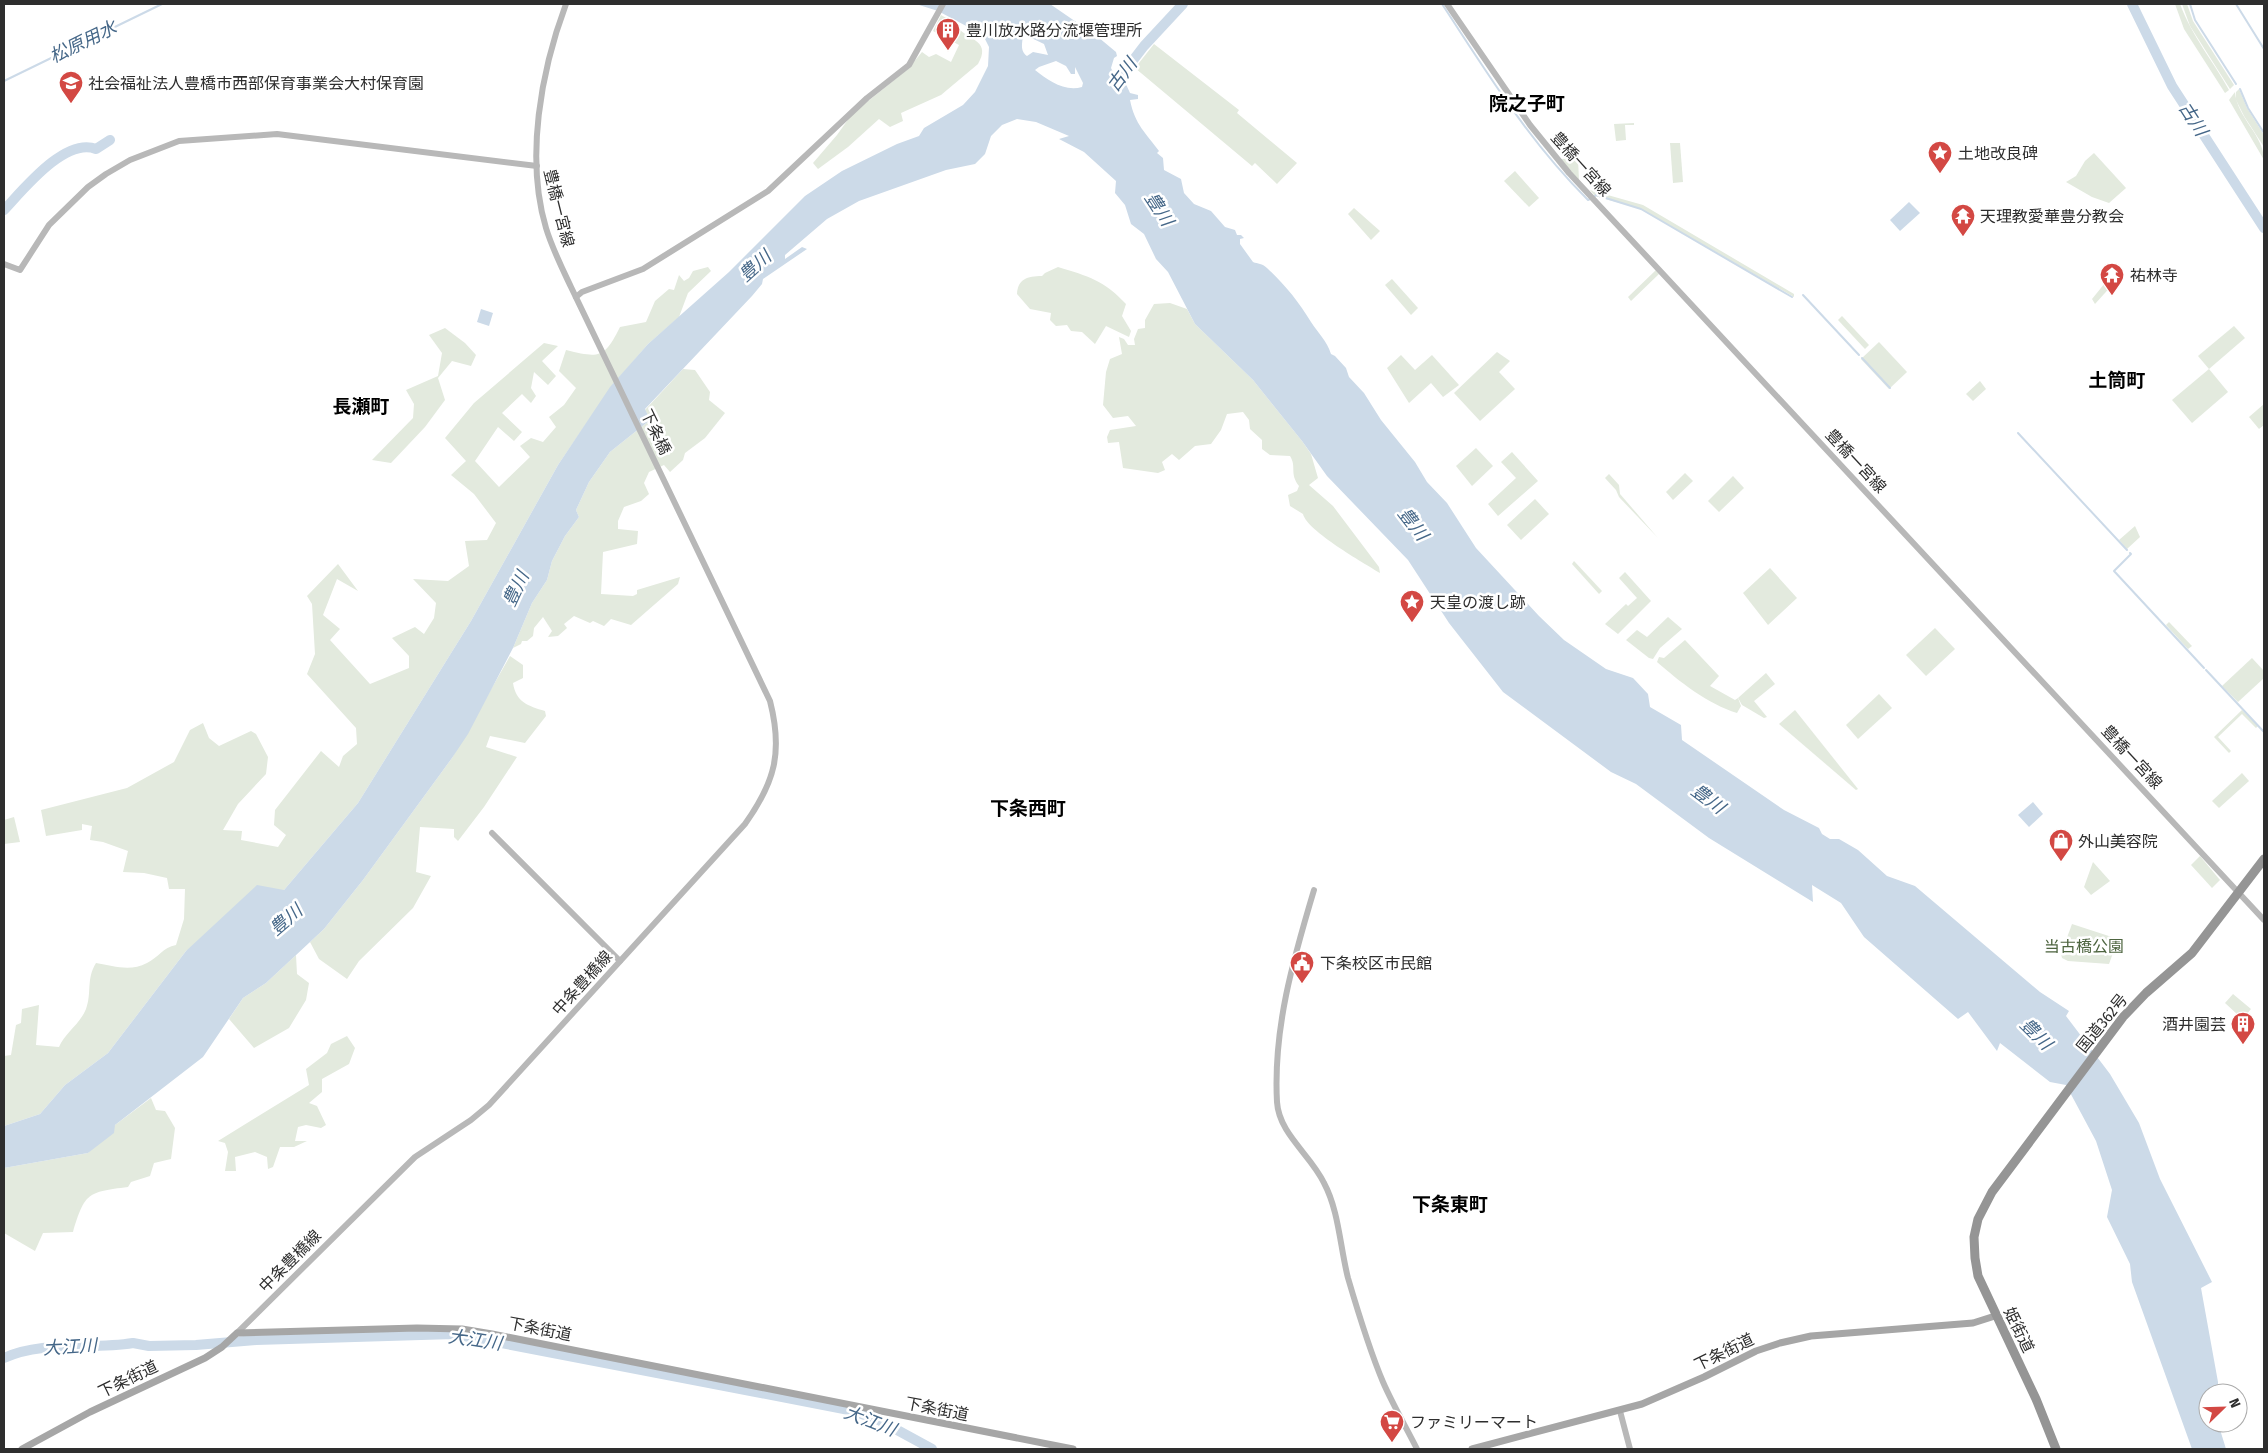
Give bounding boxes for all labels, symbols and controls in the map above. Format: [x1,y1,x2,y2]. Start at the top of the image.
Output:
water label: 松原用水 [46,15,122,68]
building icon: 豊川放水路分流堰管理所 [935,17,961,51]
place label: 豊川放水路分流堰管理所 [966,21,1142,40]
water label: 古川 [1102,52,1143,96]
school or university icon: 社会福祉法人豊橋市西部保育事業会大村保育園 [58,70,84,104]
place label: 社会福祉法人豊橋市西部保育事業会大村保育園 [88,74,424,93]
district label: 院之子町 [1489,92,1565,115]
water label: 古川 [2174,98,2213,142]
street label: 豊橋一宮線 [1547,128,1615,200]
place icon: 土地改良碑 [1927,140,1953,174]
place label: 土地改良碑 [1958,144,2038,163]
street label: 豊橋一宮線 [540,167,578,249]
water label: 豊川 [1140,188,1179,232]
temple icon: 天理教愛華豊分教会 [1950,203,1976,237]
place label: 天理教愛華豊分教会 [1980,207,2124,226]
water label: 豊川 [734,244,777,286]
temple icon: 祐林寺 [2099,262,2125,296]
place label: 祐林寺 [2130,266,2178,285]
district label: 土筒町 [2088,369,2146,392]
district label: 長瀬町 [332,395,390,418]
street label: 下条橋 [637,406,675,458]
street label: 豊橋一宮線 [1822,425,1890,497]
water label: 豊川 [1393,503,1434,547]
water label: 豊川 [498,566,534,610]
place icon: 天皇の渡し跡 [1399,589,1425,623]
place label: 天皇の渡し跡 [1430,593,1526,612]
street label: 豊橋一宮線 [2098,721,2166,793]
water label: 豊川 [1687,779,1731,820]
district label: 下条西町 [990,797,1066,820]
shop icon: 外山美容院 [2048,828,2074,862]
place label: 外山美容院 [2078,832,2158,851]
water label: 豊川 [265,899,308,940]
park label: 当古橋公園 [2044,937,2124,956]
street label: 中条豊橋線 [548,947,616,1019]
public building icon: 下条校区市民館 [1289,950,1315,984]
place label: 下条校区市民館 [1320,954,1432,973]
street label: 国道362号 [2073,990,2131,1056]
building icon: 酒井園芸 [2230,1011,2256,1045]
water label: 豊川 [2015,1013,2058,1056]
place label: 酒井園芸 [2162,1015,2226,1034]
district label: 下条東町 [1412,1193,1488,1216]
street label: 中条豊橋線 [255,1226,325,1296]
street label: 姫街道 [2000,1304,2038,1356]
street label: 下条街道 [507,1314,573,1344]
water label: 大江川 [447,1325,505,1355]
street label: 下条街道 [1691,1329,1757,1375]
water label: 大江川 [42,1334,100,1359]
street label: 下条街道 [95,1356,161,1402]
north arrow [2198,1383,2248,1433]
street label: 下条街道 [904,1394,970,1424]
text: N [2225,1396,2244,1410]
water label: 大江川 [841,1401,901,1442]
supermarket icon: ファミリーマート [1379,1409,1405,1443]
place label: ファミリーマート [1410,1413,1538,1432]

